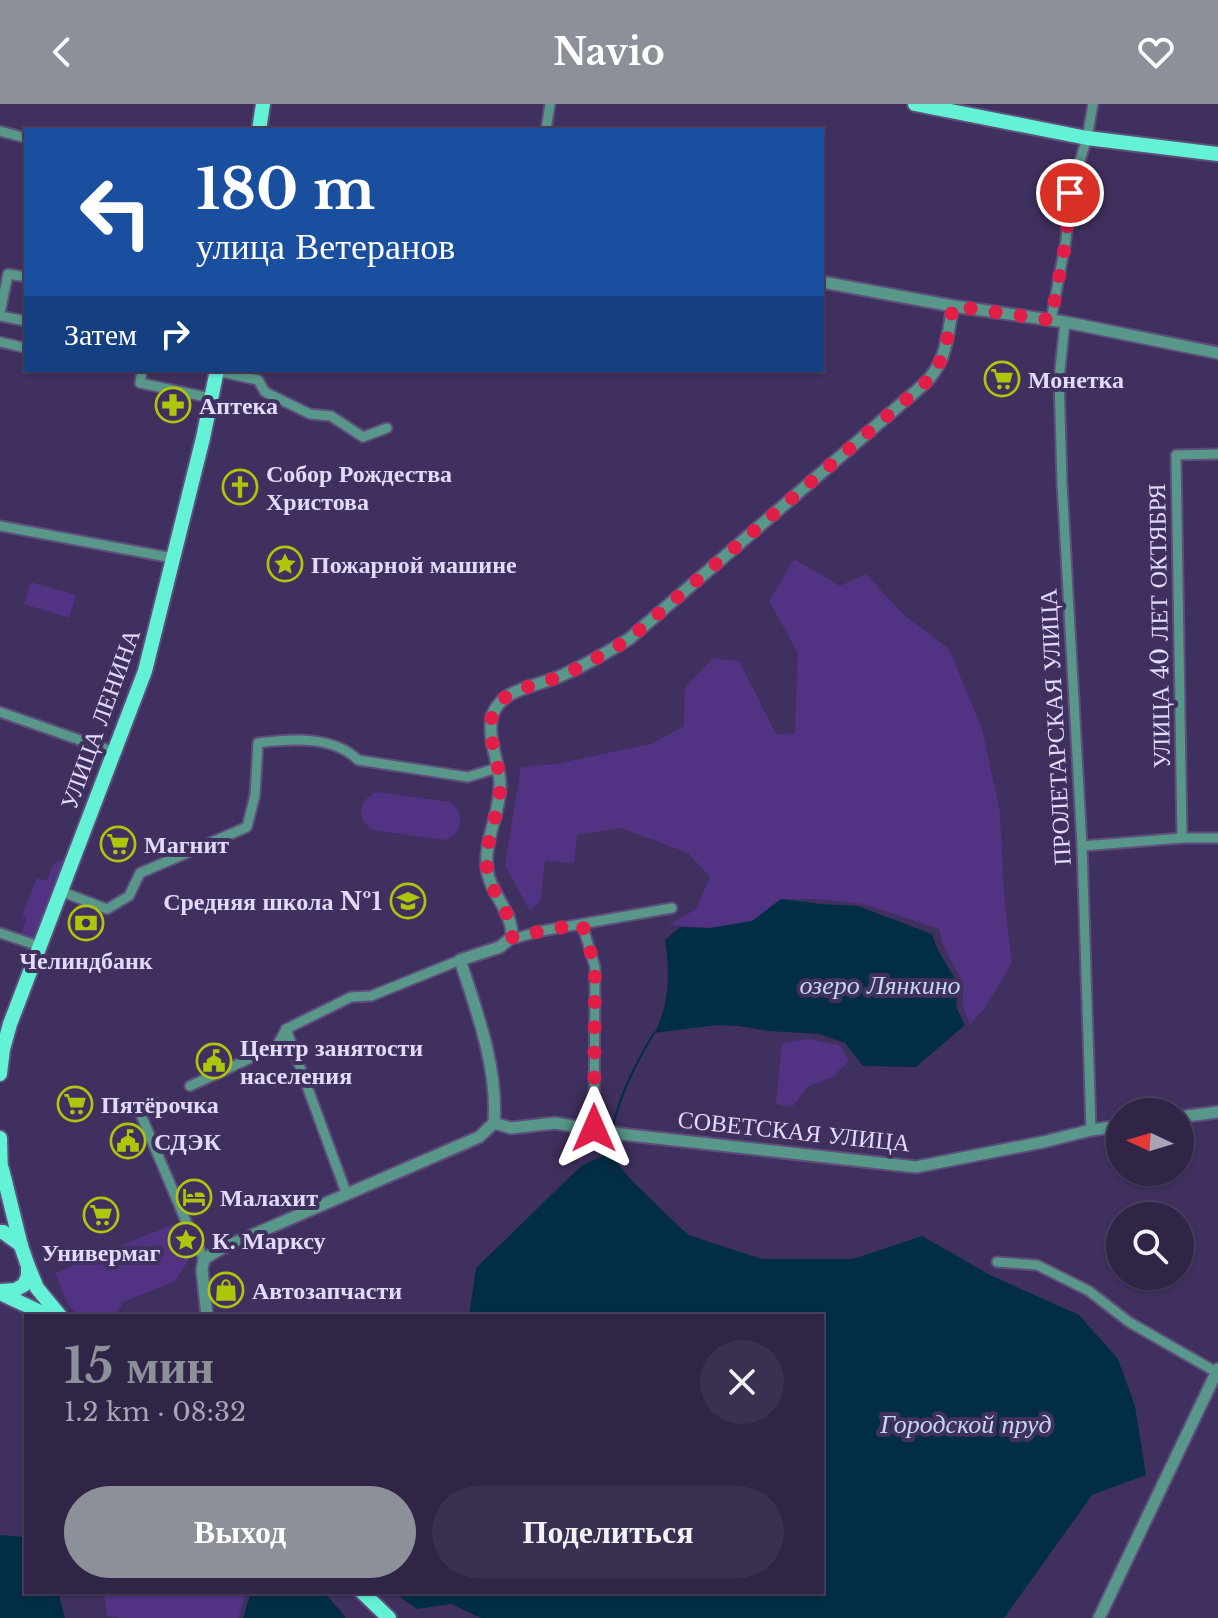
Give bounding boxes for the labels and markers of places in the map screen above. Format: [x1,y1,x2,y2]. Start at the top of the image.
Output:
pin [1036,159,1104,227]
supermarket icon: Монетка [983,360,1021,398]
place label: Монетка [1028,365,1124,394]
pharmacy icon: Аптека [154,386,192,424]
place label: Аптека [199,391,278,420]
place label: Собор Рождества Христова [266,459,452,516]
church icon: Собор Рождества Христова [221,468,259,506]
place icon: Пожарной машине [266,545,304,583]
place label: Пожарной машине [311,550,517,579]
supermarket icon: Магнит [99,825,137,863]
place label: Магнит [144,830,229,859]
school or university icon: Средняя школа №1 [389,882,427,920]
place label: Средняя школа №1 [163,887,382,916]
bank icon: Челиндбанк [67,904,105,942]
place label: Челиндбанк [19,946,153,975]
place label: Центр занятости населения [240,1033,423,1090]
public building icon: Центр занятости населения [195,1042,233,1080]
supermarket icon: Пятёрочка [56,1085,94,1123]
place label: Пятёрочка [101,1090,219,1119]
public building icon: СДЭК [109,1122,147,1160]
place label: СДЭК [154,1127,222,1156]
hotel icon: Малахит [175,1178,213,1216]
place label: Малахит [220,1183,318,1212]
supermarket icon: Универмаг [82,1196,120,1234]
place icon: К. Марксу [167,1221,205,1259]
place label: К. Марксу [212,1226,326,1255]
place label: Универмаг [42,1238,161,1267]
shop icon: Автозапчасти [207,1271,245,1309]
place label: Автозапчасти [252,1276,402,1305]

